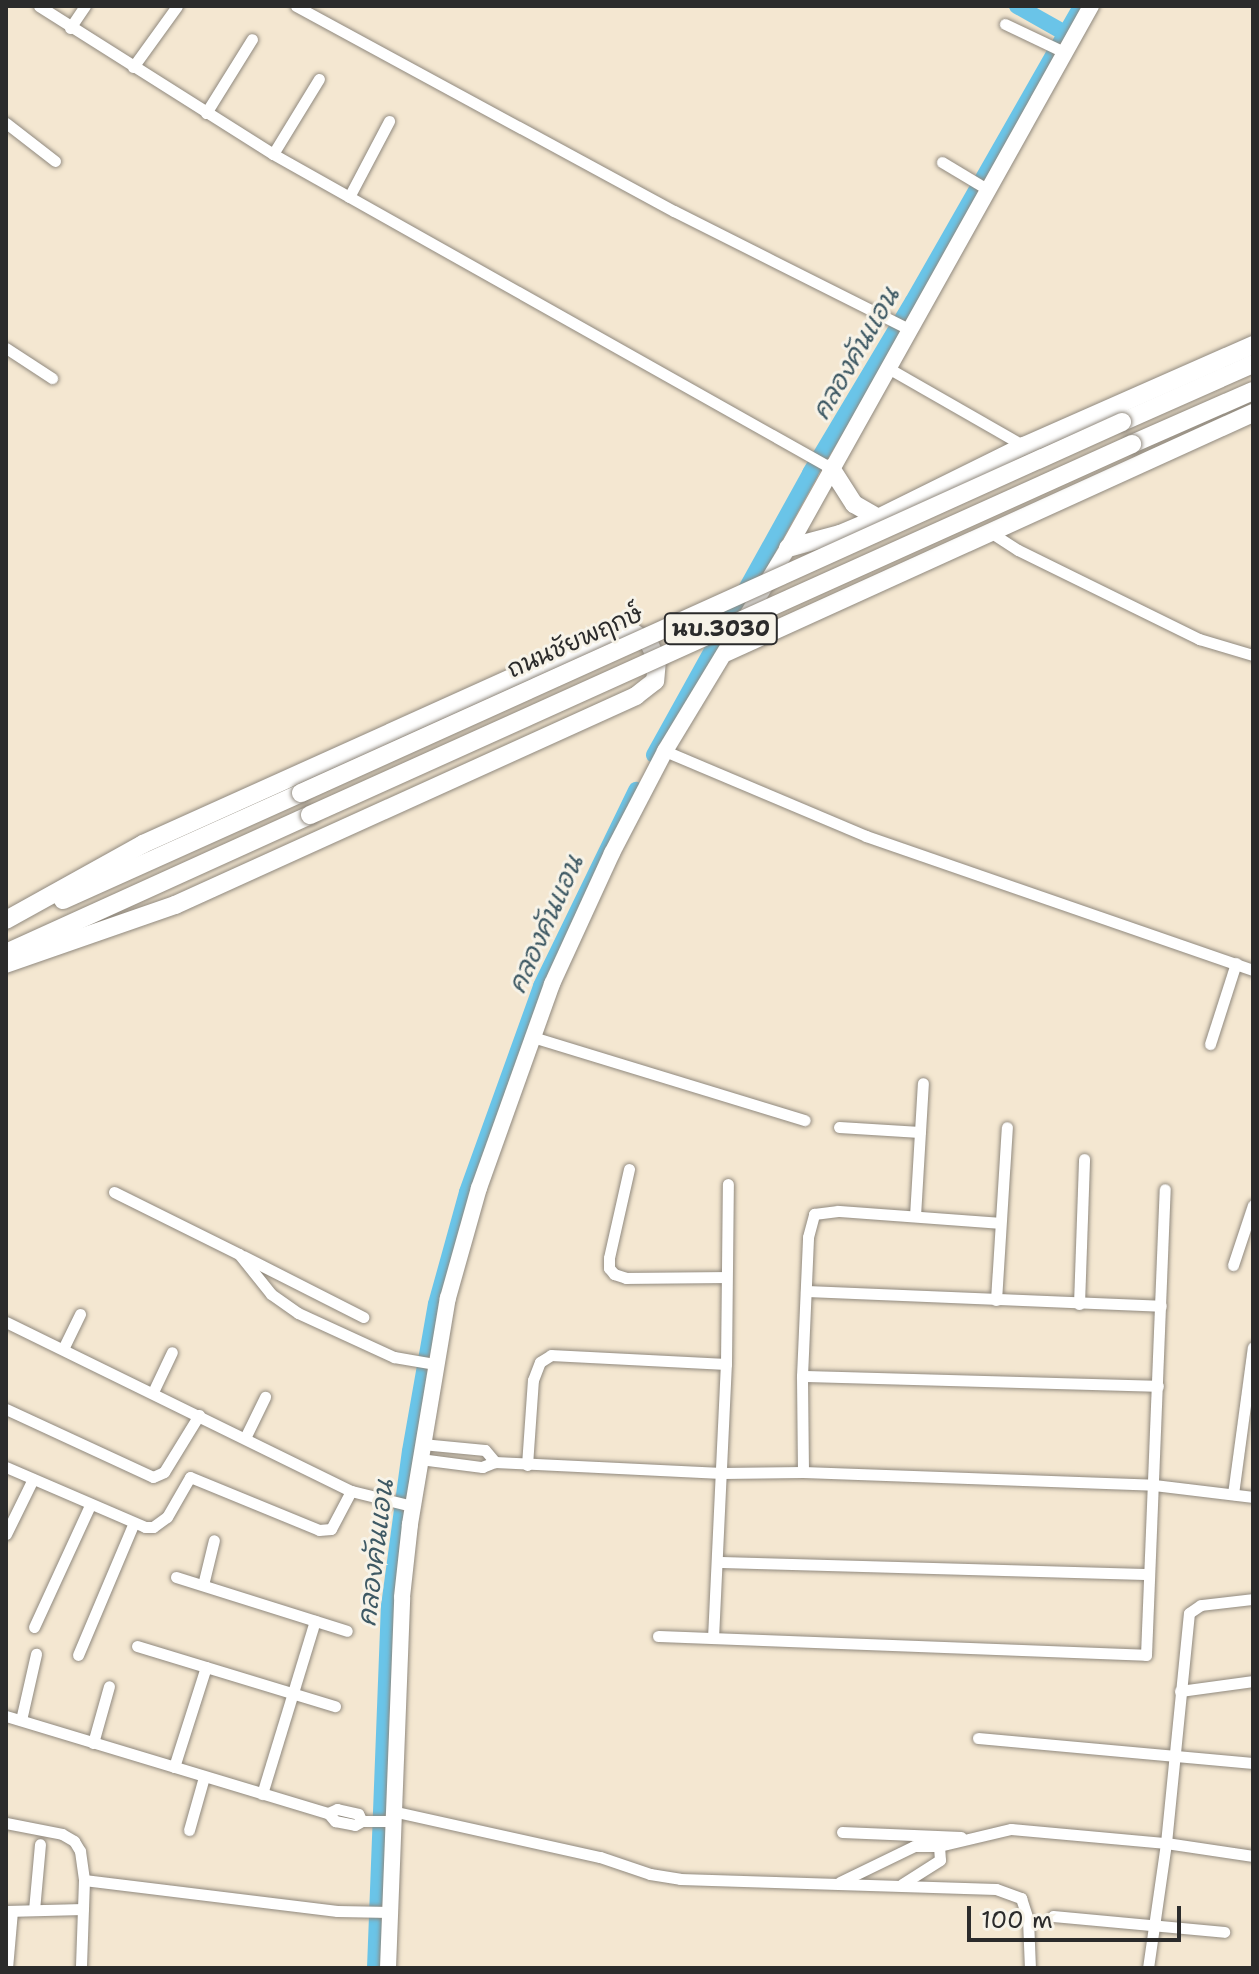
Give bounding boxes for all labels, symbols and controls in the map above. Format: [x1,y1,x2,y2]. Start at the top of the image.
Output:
water label: คลองคันแอน [805,281,905,425]
street label: ถนนชัยพฤกษ์ [503,599,647,685]
road number: นบ.3030 [663,611,779,647]
water label: คลองคันแอน [501,850,589,998]
water label: คลองคันแอน [351,1478,399,1628]
scale bar [971,1890,1185,1940]
text: 100 m [981,1904,1053,1936]

